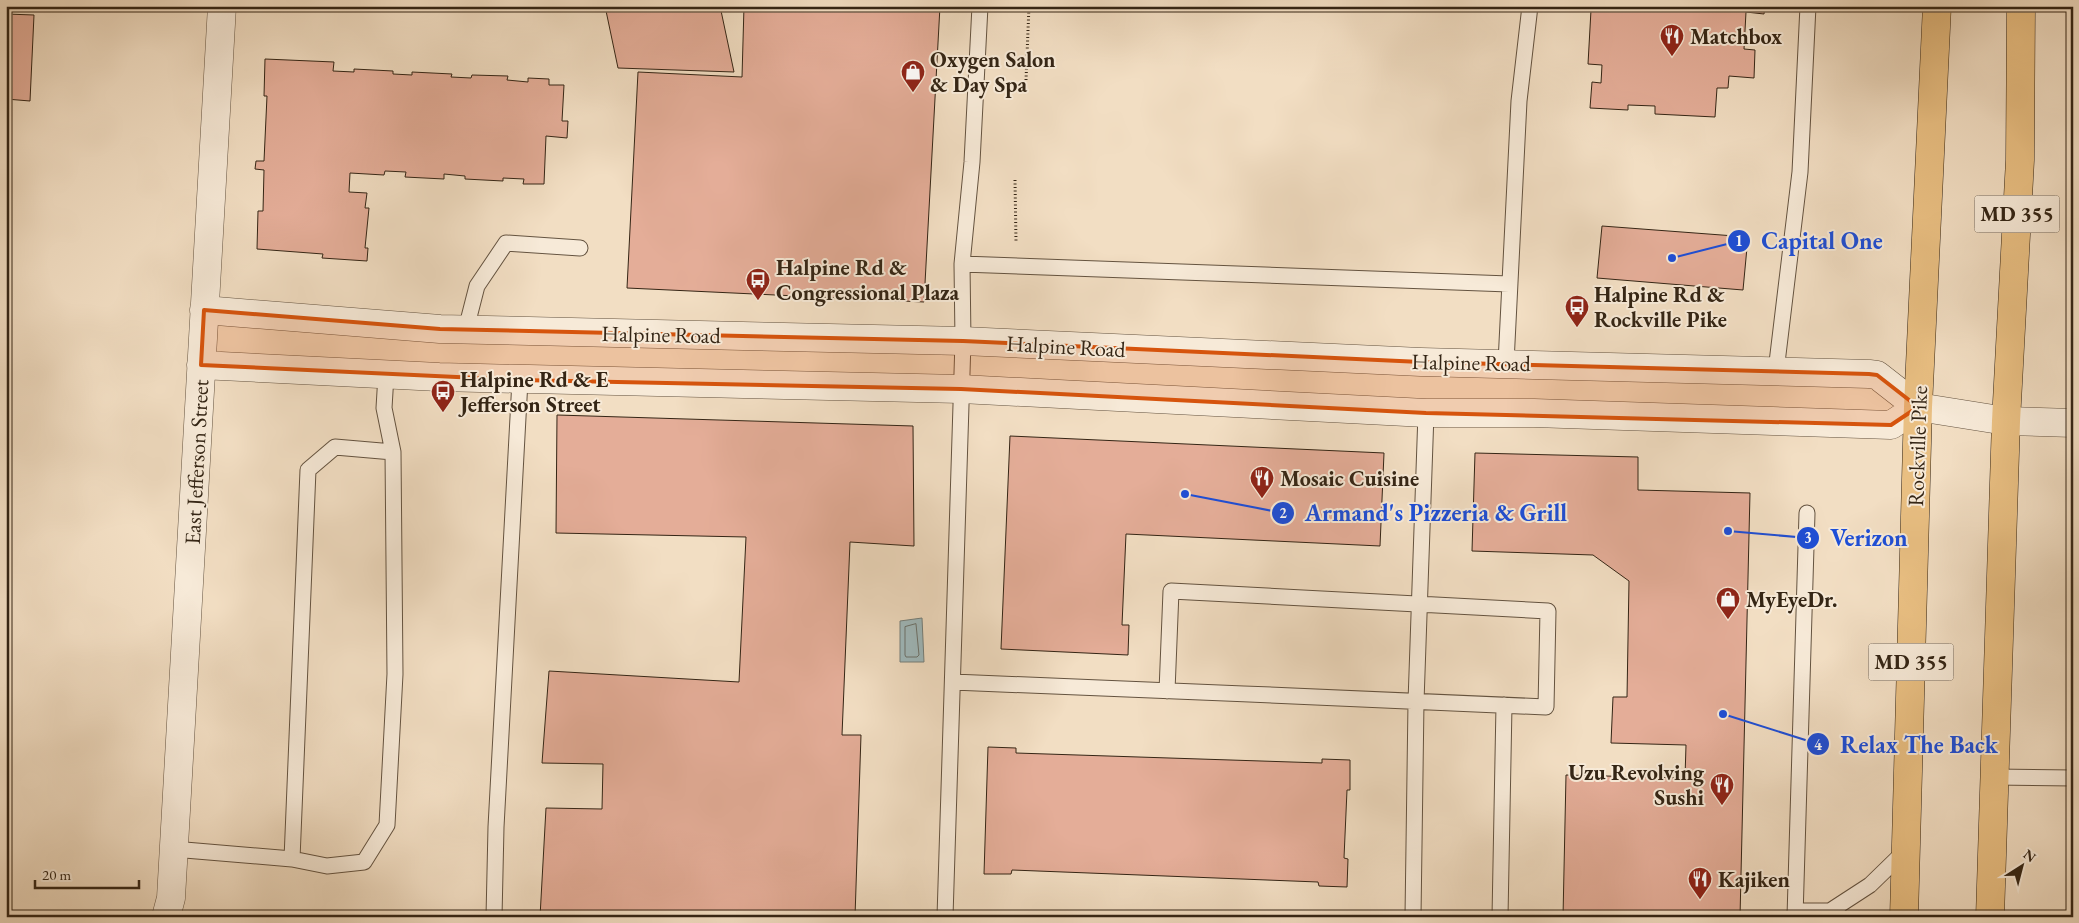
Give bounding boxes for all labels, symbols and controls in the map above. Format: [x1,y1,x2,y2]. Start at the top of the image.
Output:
place label: Matchbox [1690,22,1782,51]
restaurant icon: Matchbox [1659,23,1685,57]
place label: Oxygen Salon & Day Spa [930,45,1056,99]
shop icon: Oxygen Salon & Day Spa [900,59,926,93]
road number: MD 355 [1974,195,2060,232]
callout: Capital One [1726,221,1893,260]
text: Capital One [1761,225,1883,256]
text: 1 [1735,231,1743,250]
place label: Halpine Rd & Congressional Plaza [776,253,960,307]
bus stop icon: Halpine Rd & Congressional Plaza [745,267,771,301]
place label: Halpine Rd & Rockville Pike [1594,280,1727,334]
bus stop icon: Halpine Rd & Rockville Pike [1564,294,1590,328]
street label: Halpine Road [601,319,722,350]
street label: Halpine Road [1006,329,1127,364]
street label: Halpine Road [1411,347,1532,378]
place label: Halpine Rd & E Jefferson Street [458,365,609,419]
street label: East Jefferson Street [178,379,215,545]
bus stop icon: Halpine Rd & E Jefferson Street [430,379,456,413]
street label: Rockville Pike [1901,385,1934,507]
place label: Mosaic Cuisine [1280,464,1419,493]
restaurant icon: Mosaic Cuisine [1249,465,1275,499]
callout: Armand's Pizzeria & Grill [1270,494,1577,533]
text: Armand's Pizzeria & Grill [1304,497,1567,528]
text: 2 [1279,503,1287,522]
callout: Verizon [1796,518,1918,557]
text: Verizon [1830,522,1908,553]
text: 3 [1804,528,1812,547]
place label: MyEyeDr. [1746,585,1837,614]
shop icon: MyEyeDr. [1715,586,1741,620]
road number: MD 355 [1868,644,1954,680]
callout: Relax The Back [1805,725,2008,764]
text: Relax The Back [1840,729,1999,760]
text: 4 [1814,735,1823,754]
place label: Uzu Revolving Sushi [1568,758,1705,812]
restaurant icon: Uzu Revolving Sushi [1709,772,1735,806]
north arrow [1996,840,2046,890]
text: N [2020,845,2040,866]
scale bar [35,858,139,890]
text: 20 m [42,865,71,884]
place label: Kajiken [1718,865,1790,894]
restaurant icon: Kajiken [1687,866,1713,900]

